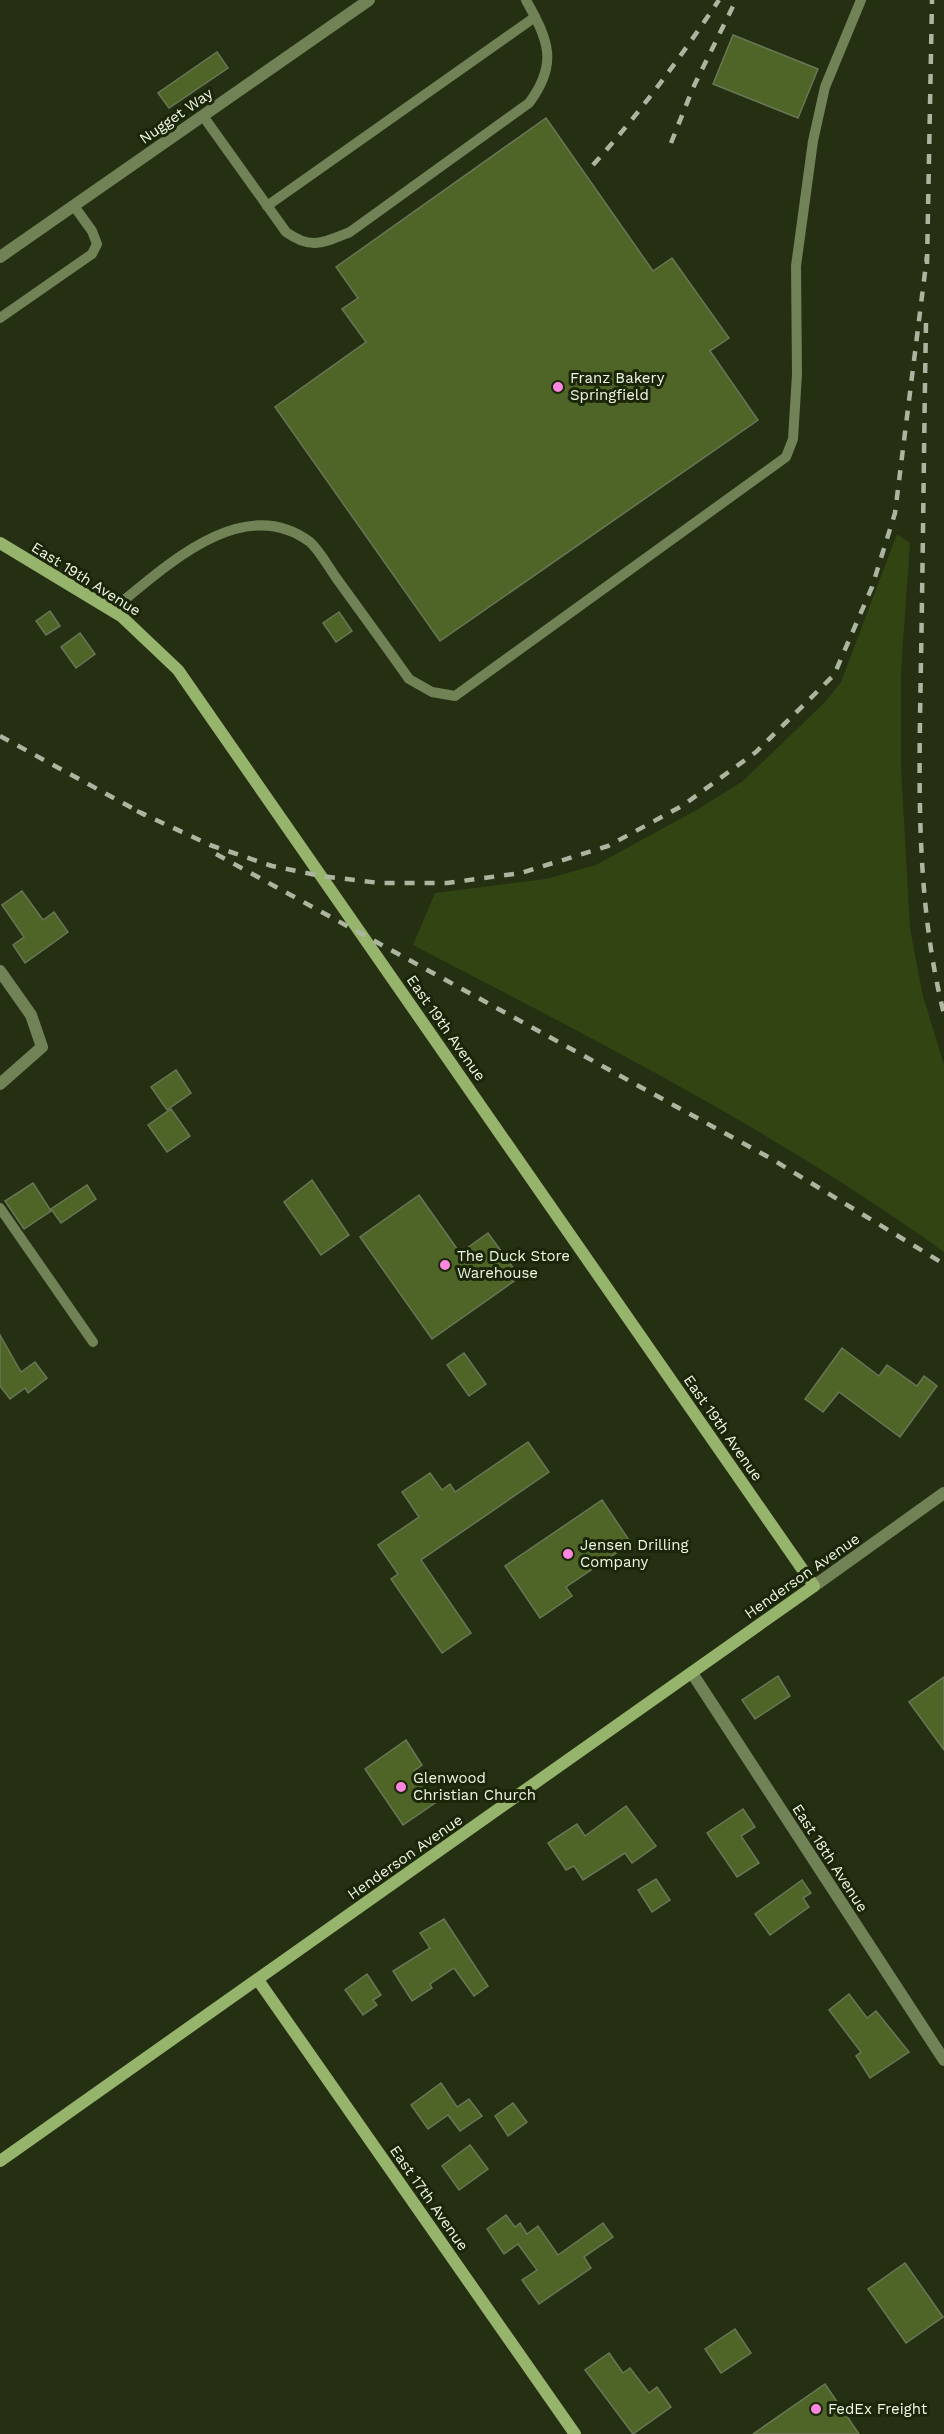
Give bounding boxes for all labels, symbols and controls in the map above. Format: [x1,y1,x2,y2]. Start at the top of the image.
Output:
street label: Nugget Way [136,84,216,148]
place label: Franz Bakery Springfield [570,369,665,404]
marker: Franz Bakery Springfield [551,380,565,394]
street label: East 19th Avenue [28,538,144,620]
street label: East 19th Avenue [403,972,489,1084]
place label: The Duck Store Warehouse [457,1247,570,1282]
marker: The Duck Store Warehouse [438,1258,452,1272]
street label: East 19th Avenue [680,1372,766,1484]
street label: Henderson Avenue [741,1529,863,1623]
place label: Jensen Drilling Company [580,1536,689,1571]
marker: Jensen Drilling Company [561,1547,575,1561]
place label: Glenwood Christian Church [413,1769,536,1804]
marker: Glenwood Christian Church [394,1780,408,1794]
street label: East 18th Avenue [788,1801,872,1915]
street label: Henderson Avenue [344,1810,466,1904]
street label: East 17th Avenue [386,2142,472,2254]
place label: FedEx Freight [828,2400,928,2418]
marker: FedEx Freight [809,2402,823,2416]

